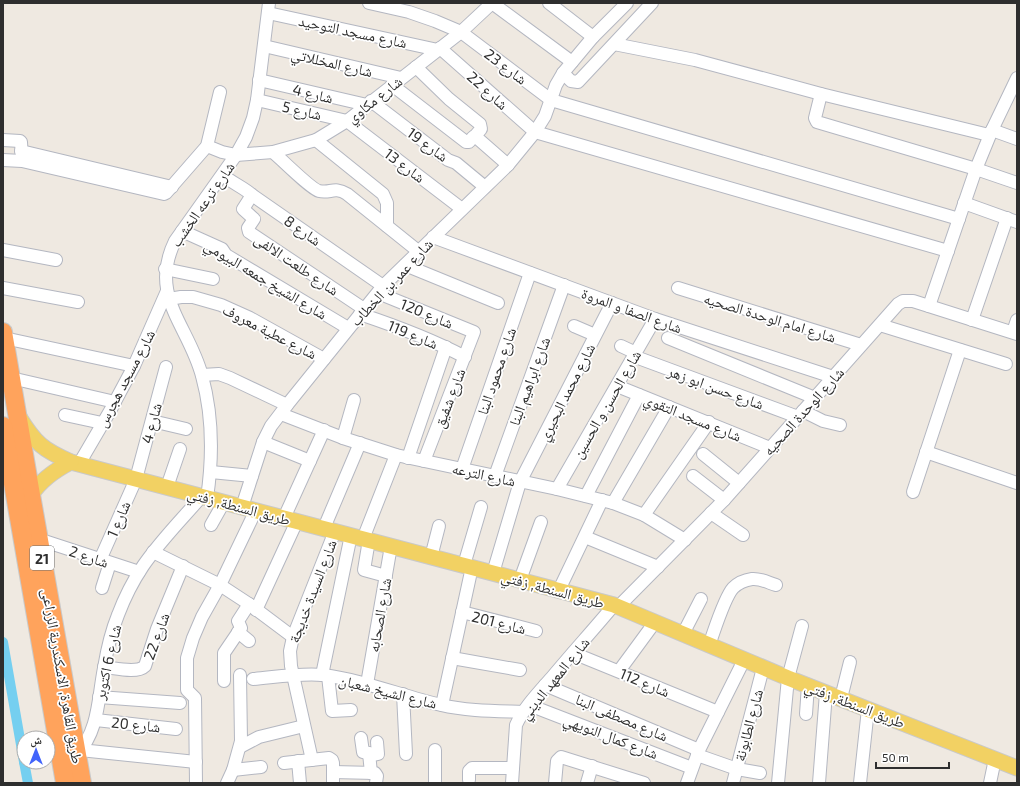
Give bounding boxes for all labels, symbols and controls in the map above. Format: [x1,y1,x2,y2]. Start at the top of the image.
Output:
street label: شارع مسجد التوحيد [297,11,409,53]
street label: شارع المخللاتي [289,44,375,84]
street label: شارع 23 [480,44,531,89]
street label: شارع 22 [463,67,512,115]
street label: شارع مكاوي [343,72,408,129]
street label: شارع 4 [290,80,335,108]
street label: شارع 5 [280,97,324,125]
street label: شارع 19 [403,123,452,167]
street label: شارع 13 [380,144,429,188]
street label: شارع ترعه الخشب [166,158,240,251]
street label: شارع 8 [280,211,325,251]
street label: شارع طلعت الالفى [250,229,343,301]
street label: شارع الشيخ جمعه البيومي [199,235,331,326]
street label: شارع عمر بن الخطاب [346,235,438,331]
street label: شارع الصفا و المروة [579,283,685,338]
street label: شارع امام الوحدة الصحيه [701,288,838,348]
street label: شارع 120 [397,294,456,334]
street label: شارع عطية معروف [219,300,320,364]
street label: شارع 119 [385,316,441,354]
street label: شارع محمود البنا [473,325,521,417]
street label: شارع مسجد هجرس [92,326,160,431]
street label: شارع ابراهيم البنا [505,334,555,428]
street label: شارع محمد البحيري [534,340,602,446]
street label: شارع الحسن و الحسين [568,347,646,462]
street label: شارع حسن ابو زهر [664,361,767,415]
street label: شارع الوحدة الصحيه [759,363,849,460]
street label: شارع شفيق [429,365,471,431]
street label: شارع مسجد التقوي [640,389,744,448]
street label: شارع 4 [137,401,167,446]
street label: شارع الترعه [450,458,518,491]
street label: طريق السنطة, زفتي [185,484,293,532]
street label: شارع 1 [102,498,136,541]
street label: شارع السيدة خديجة [284,537,342,646]
street label: شارع 2 [66,541,111,573]
road number: 21 [30,546,54,570]
street label: طريق السنطة, زفتي [499,567,607,615]
street label: شارع الصحابه [364,576,396,654]
street label: طريق القاهرة, الاسكندرية الزراعى [37,587,87,765]
street label: شارع 201 [469,607,528,639]
street label: شارع 22 [139,610,175,663]
street label: شارع 6 اكتوبر [89,623,126,703]
street label: شارع المعهد الديني [515,633,596,725]
street label: شارع 112 [617,664,673,702]
street label: شارع الشيخ شعبان [337,670,439,714]
street label: طريق السنطة, زفتي [801,677,908,735]
street label: شارع الطابونة [730,687,768,764]
street label: شارع مصطفى البنا [572,689,671,746]
street label: شارع كمال النويهي [560,710,661,766]
street label: شارع 20 [110,712,162,738]
north arrow [16,730,56,770]
text: ش [30,733,42,748]
scale bar [876,744,949,770]
text: 50 m [882,750,909,764]

